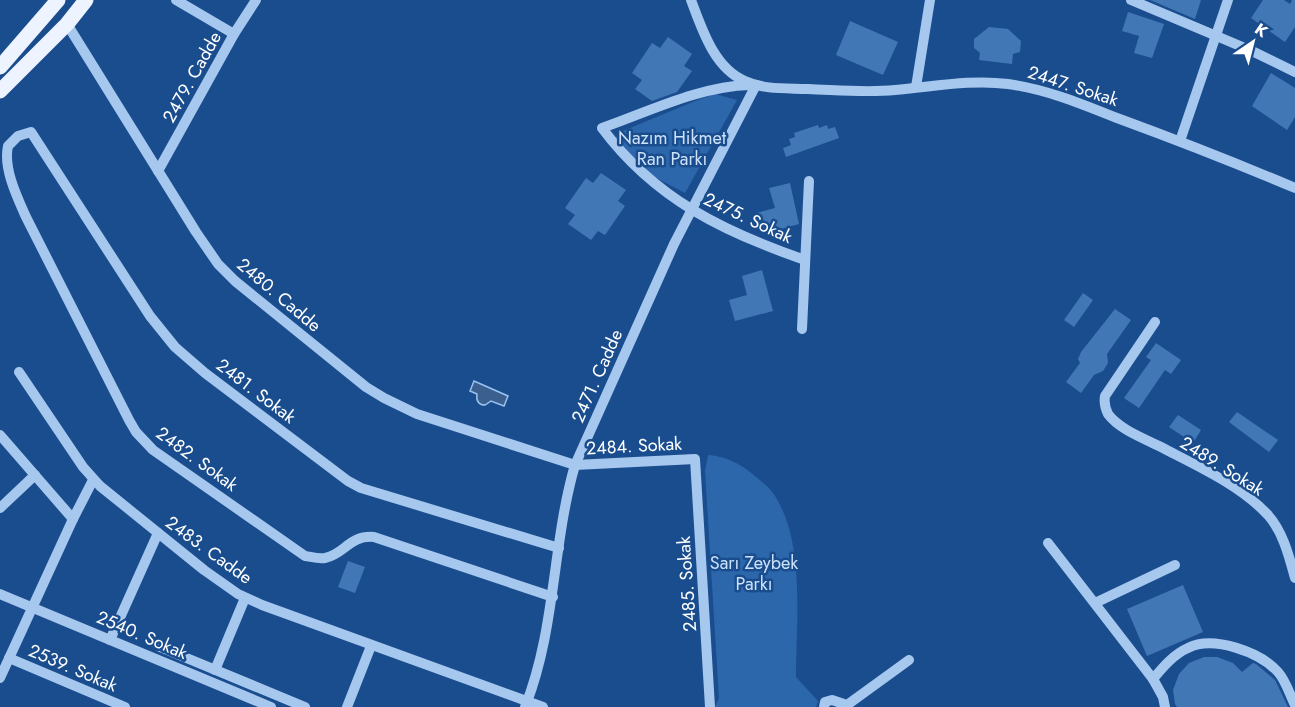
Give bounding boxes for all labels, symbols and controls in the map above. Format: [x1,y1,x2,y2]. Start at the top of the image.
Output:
north arrow [1223,12,1283,72]
text: K [1250,17,1273,43]
street label: 2479. Cadde [156,27,228,127]
street label: 2447. Sokak [1024,59,1122,113]
park label: Nazım Hikmet Ran Parkı [618,125,727,172]
street label: 2475. Sokak [699,186,797,250]
street label: 2480. Cadde [231,252,327,338]
street label: 2471. Cadde [565,325,629,427]
street label: 2481. Sokak [211,352,301,430]
street label: 2482. Sokak [151,420,243,498]
street label: 2489. Sokak [1175,430,1269,502]
street label: 2484. Sokak [585,431,683,461]
street label: 2483. Cadde [160,510,258,590]
street label: 2485. Sokak [671,535,703,633]
park label: Sarı Zeybek Parkı [710,550,798,597]
street label: 2540. Sokak [92,604,192,666]
street label: 2539. Sokak [25,638,122,698]

